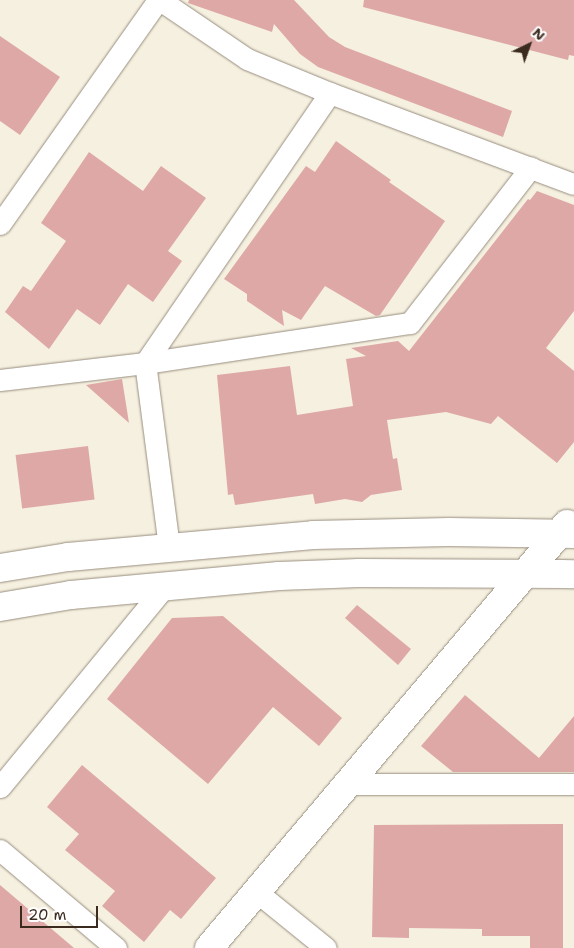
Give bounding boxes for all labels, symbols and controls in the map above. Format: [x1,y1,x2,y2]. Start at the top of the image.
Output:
north arrow [504,20,554,70]
text: N [529,23,549,44]
scale bar [22,896,100,928]
text: 20 m [28,905,67,925]

